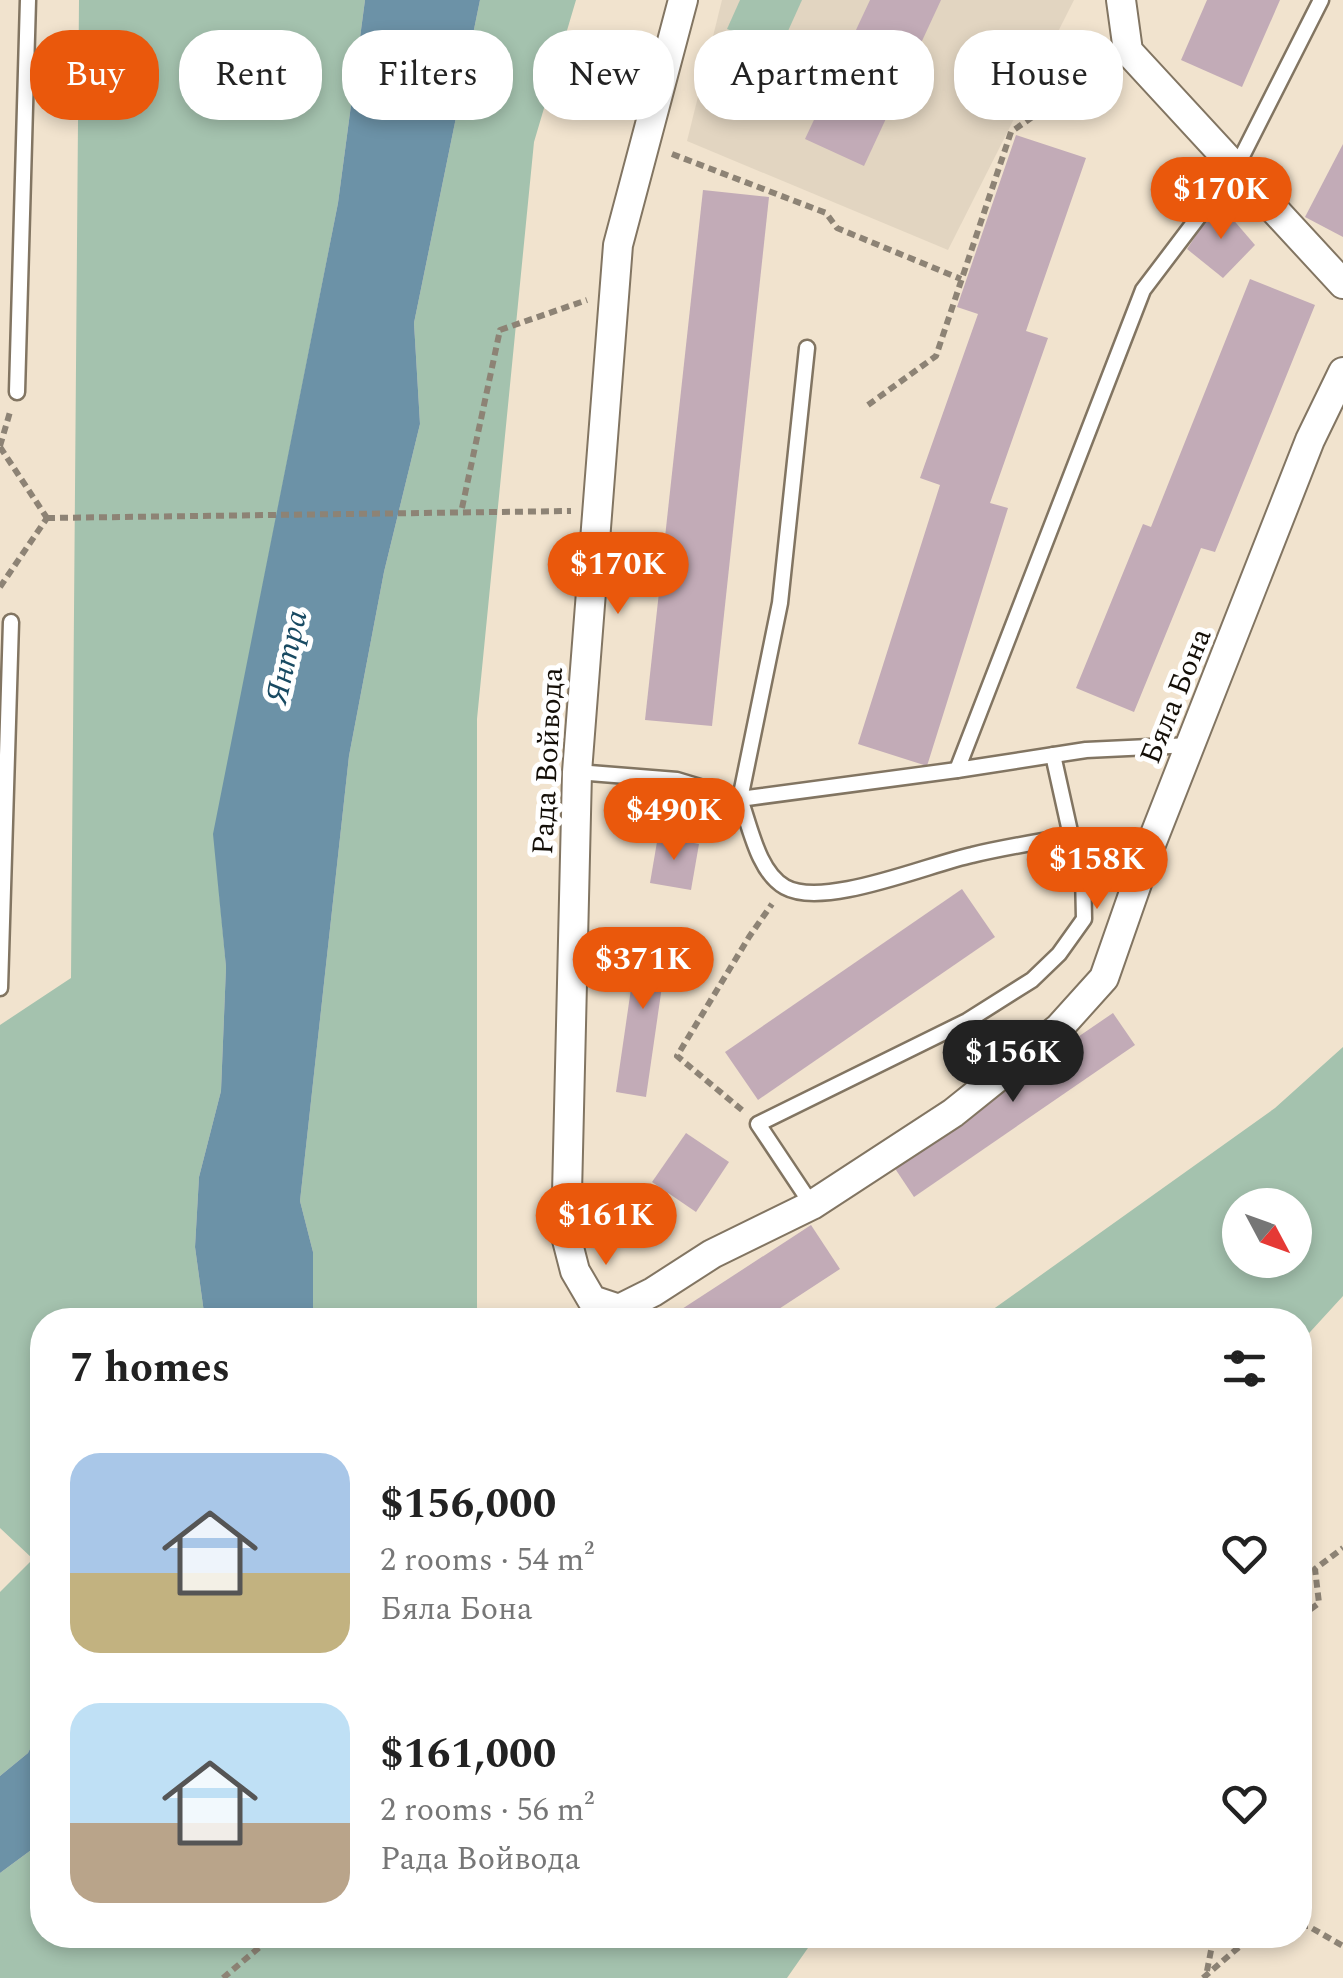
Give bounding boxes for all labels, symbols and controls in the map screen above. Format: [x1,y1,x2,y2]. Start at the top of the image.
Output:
chip: Buy [30,30,159,120]
chip: Rent [179,30,322,120]
chip: Filters [342,30,513,120]
chip: New [533,30,674,120]
chip: Apartment [694,30,934,120]
chip: House [954,30,1123,120]
pin: $170K [1151,157,1291,242]
text: $170K [1173,165,1269,214]
pin: $170K [548,532,688,617]
text: $170K [570,540,666,589]
water label: Янтра [252,605,322,710]
street label: Бяла Бона [1128,621,1224,771]
street label: Рада Войвода [520,666,576,856]
pin: $490K [604,778,744,863]
text: $490K [626,786,722,835]
pin: $158K [1027,827,1167,912]
text: $158K [1049,835,1145,884]
pin: $371K [573,927,713,1012]
text: $371K [595,935,691,984]
pin: $156K [943,1020,1083,1105]
text: $156K [965,1028,1061,1077]
pin: $161K [536,1183,676,1268]
north arrow [1222,1188,1312,1278]
map controls [1222,1188,1312,1278]
text: $161K [558,1191,654,1240]
text: 7 homes [70,1337,230,1400]
icon: filters [1217,1341,1272,1396]
text: $156,000 [380,1473,556,1536]
icon: home [150,1493,270,1613]
icon: heart [1217,1526,1272,1581]
text: 2 rooms · 54 m² [380,1536,594,1585]
text: Бяла Бона [380,1585,533,1634]
text: $161,000 [380,1723,556,1786]
icon: home [150,1743,270,1863]
icon: heart [1217,1776,1272,1831]
text: 2 rooms · 56 m² [380,1786,594,1835]
text: Рада Войвода [380,1835,580,1884]

